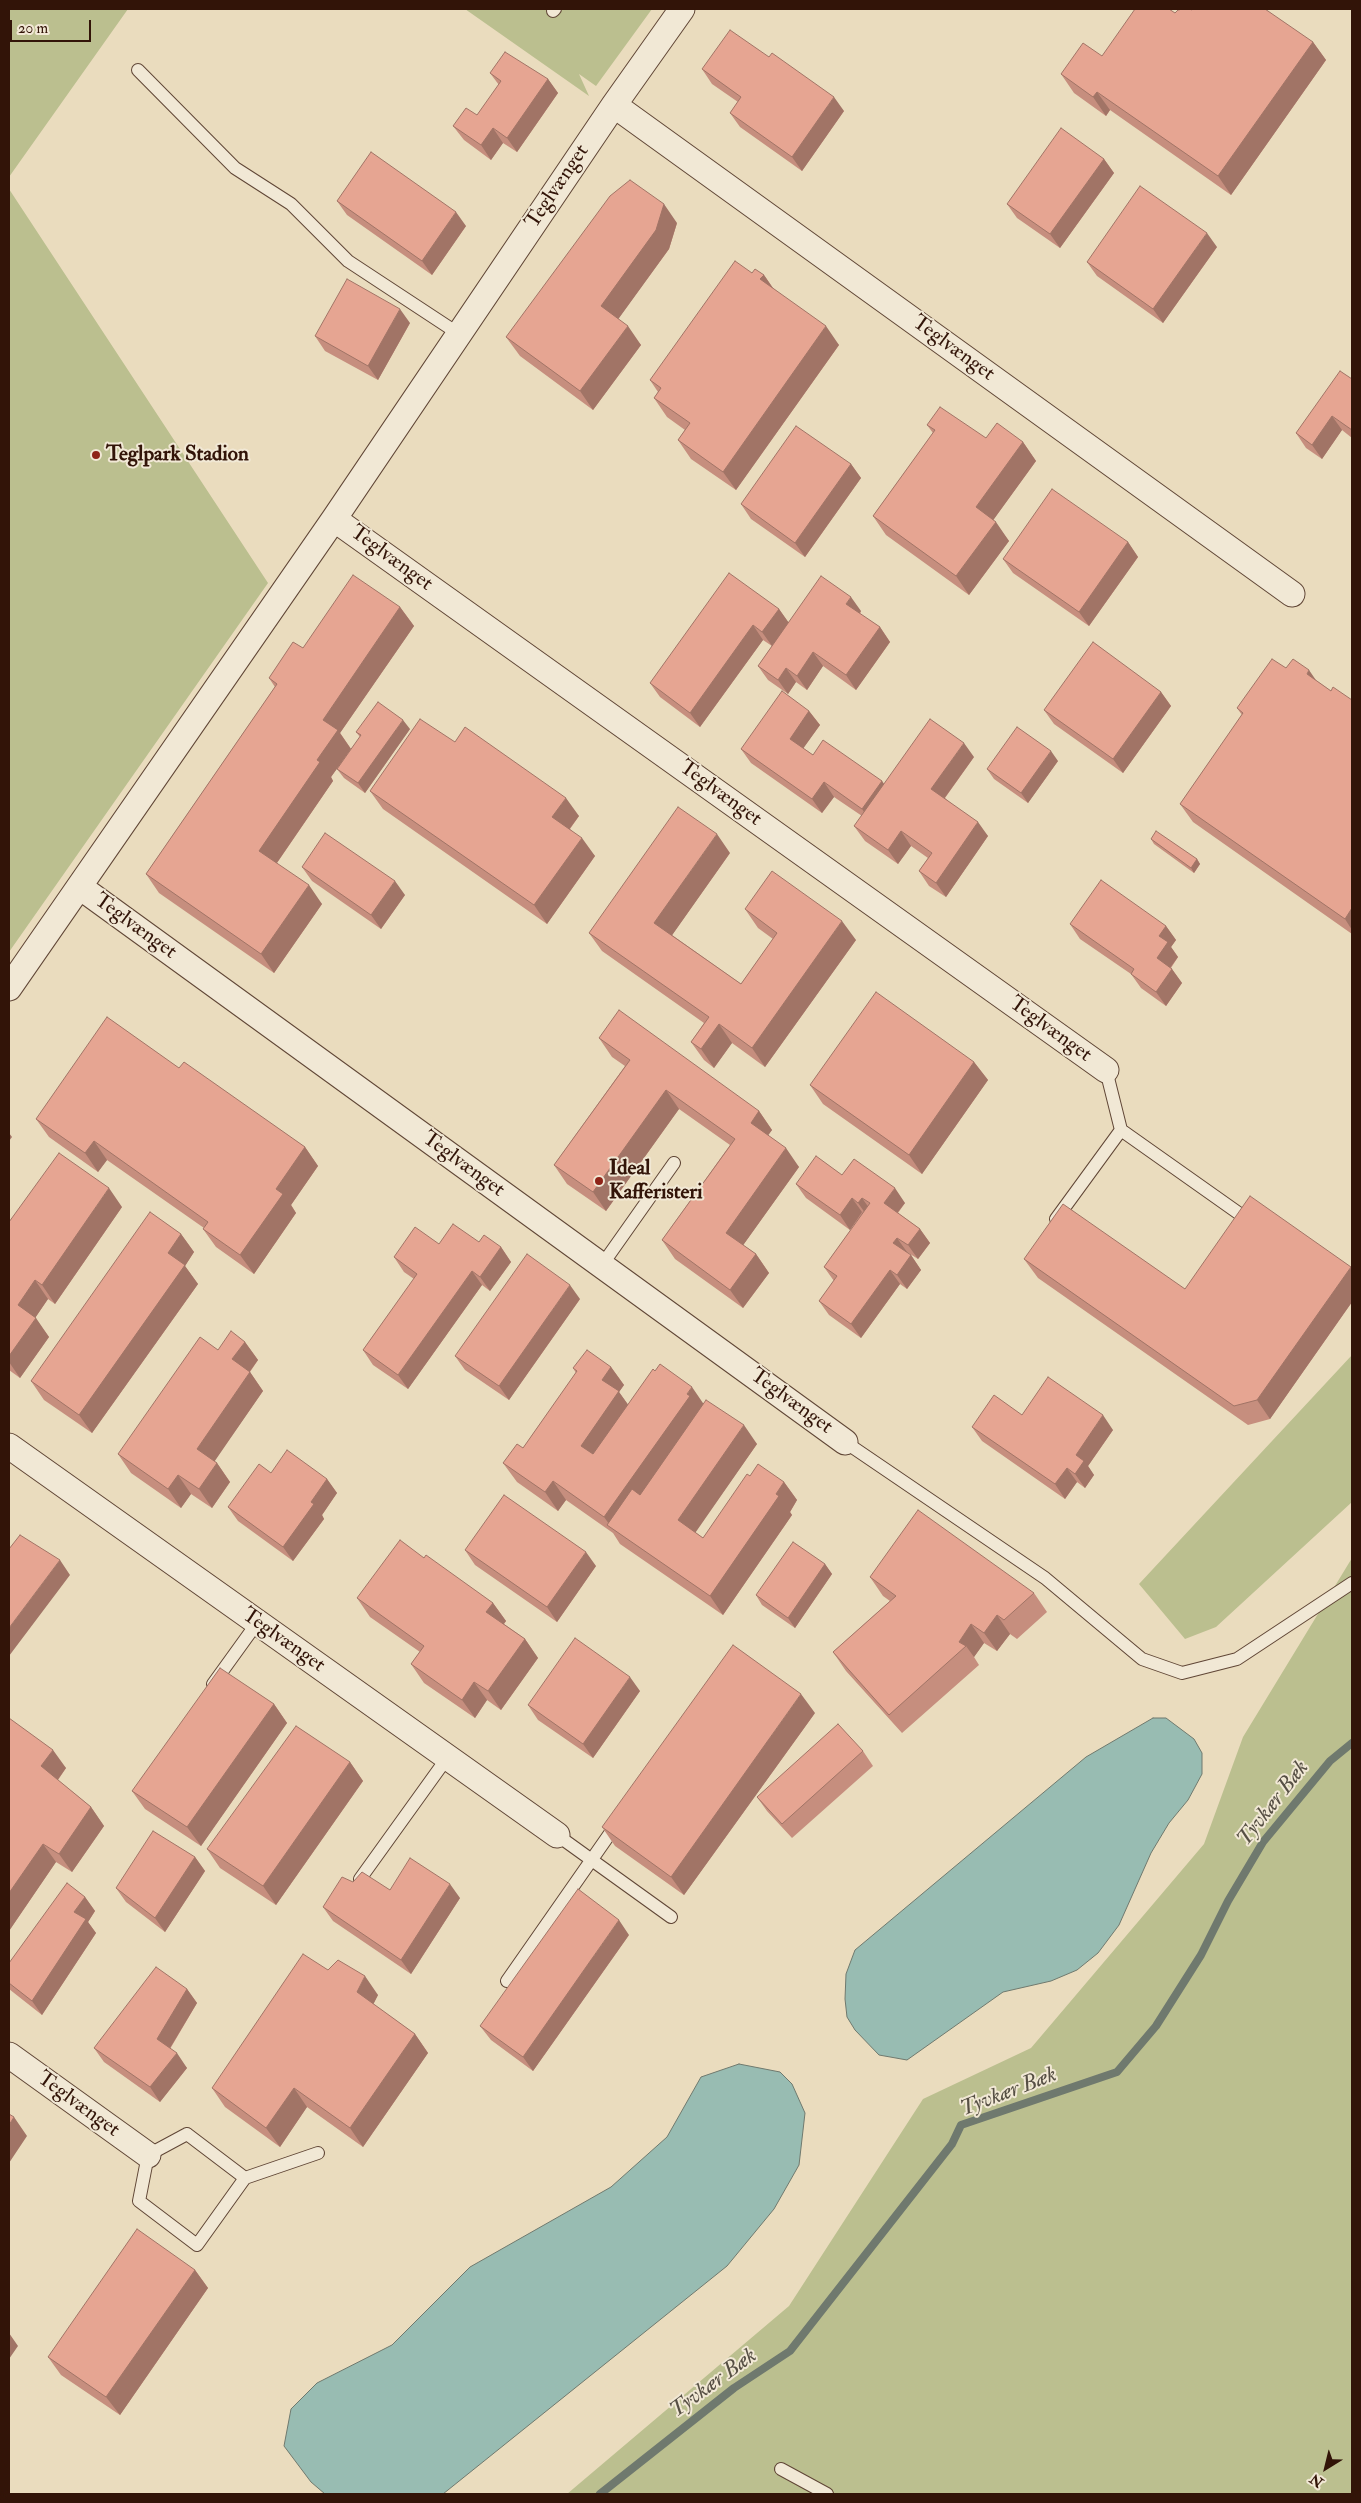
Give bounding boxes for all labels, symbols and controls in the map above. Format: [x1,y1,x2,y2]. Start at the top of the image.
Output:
scale bar [12,10,94,42]
text: 20 m [18,19,48,38]
street label: Teglvænget [521,140,595,234]
street label: Teglvænget [907,311,999,387]
place label: Teglpark Stadion [106,442,249,468]
marker: Teglpark Stadion [90,449,102,461]
street label: Teglvænget [345,521,437,597]
street label: Teglvænget [674,756,766,832]
street label: Teglvænget [89,889,181,965]
street label: Teglvænget [1004,992,1096,1068]
street label: Teglvænget [417,1127,509,1203]
place label: Ideal Kafferisteri [609,1156,703,1206]
marker: Ideal Kafferisteri [593,1175,605,1187]
street label: Teglvænget [745,1364,837,1440]
street label: Teglvænget [237,1603,329,1679]
water label: Tyvkær Bæk [1232,1756,1316,1852]
water label: Tyvkær Bæk [957,2063,1061,2123]
street label: Teglvænget [32,2067,124,2143]
water label: Tyvkær Bæk [665,2344,763,2424]
north arrow [1301,2443,1351,2493]
text: N [1307,2470,1327,2491]

